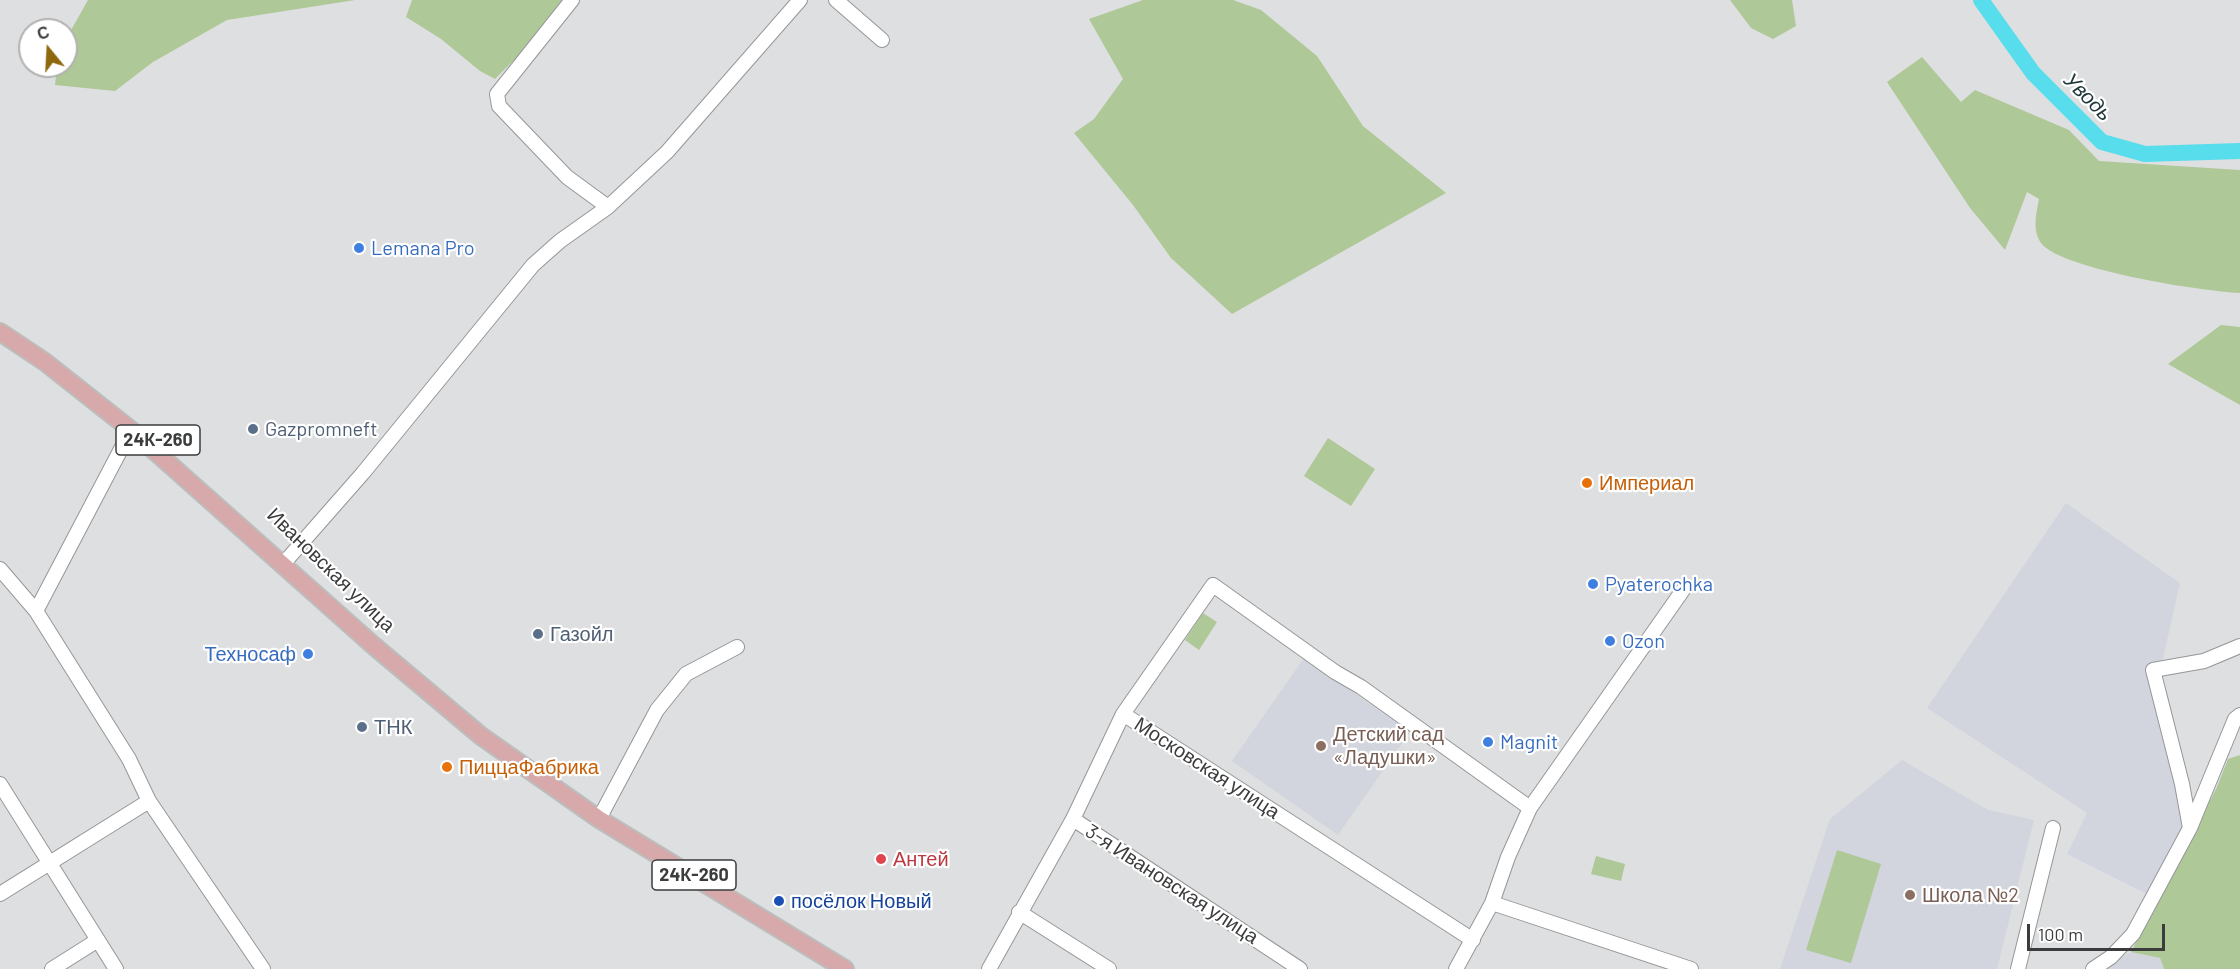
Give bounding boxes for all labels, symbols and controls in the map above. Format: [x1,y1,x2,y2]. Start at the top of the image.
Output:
north arrow [18,18,78,78]
text: С [34,21,51,43]
water label: Уводь [2059,68,2117,126]
place label: Lemana Pro [371,236,475,260]
marker: Lemana Pro [352,241,366,255]
place label: Gazpromneft [265,417,377,441]
marker: Gazpromneft [246,422,260,436]
road number: 24К-260 [116,425,200,455]
place label: Империал [1599,471,1694,495]
marker: Империал [1580,476,1594,490]
street label: Ивановская улица [262,503,400,637]
place label: Pyaterochka [1605,572,1713,596]
marker: Pyaterochka [1586,577,1600,591]
place label: Газойл [550,622,614,646]
marker: Газойл [531,627,545,641]
place label: Ozon [1622,629,1665,653]
marker: Ozon [1603,634,1617,648]
place label: Техносаф [204,642,296,666]
marker: Техносаф [301,647,315,661]
street label: Московская улица [1130,712,1284,824]
place label: ТНК [374,715,412,739]
marker: ТНК [355,720,369,734]
place label: Детский сад «Ладушки» [1333,722,1444,769]
place label: Magnit [1500,730,1558,754]
marker: Magnit [1481,735,1495,749]
marker: Детский сад «Ладушки» [1314,739,1328,753]
place label: ПиццаФабрика [459,755,599,779]
marker: ПиццаФабрика [440,760,454,774]
street label: 3-я Ивановская улица [1081,819,1263,949]
place label: Антей [893,847,949,871]
marker: Антей [874,852,888,866]
road number: 24К-260 [652,860,736,890]
place label: Школа №2 [1922,883,2019,907]
marker: Школа №2 [1903,888,1917,902]
place label: посёлок Новый [791,889,932,913]
marker: посёлок Новый [772,894,786,908]
scale bar [2030,912,2168,950]
text: 100 m [2038,923,2083,945]

